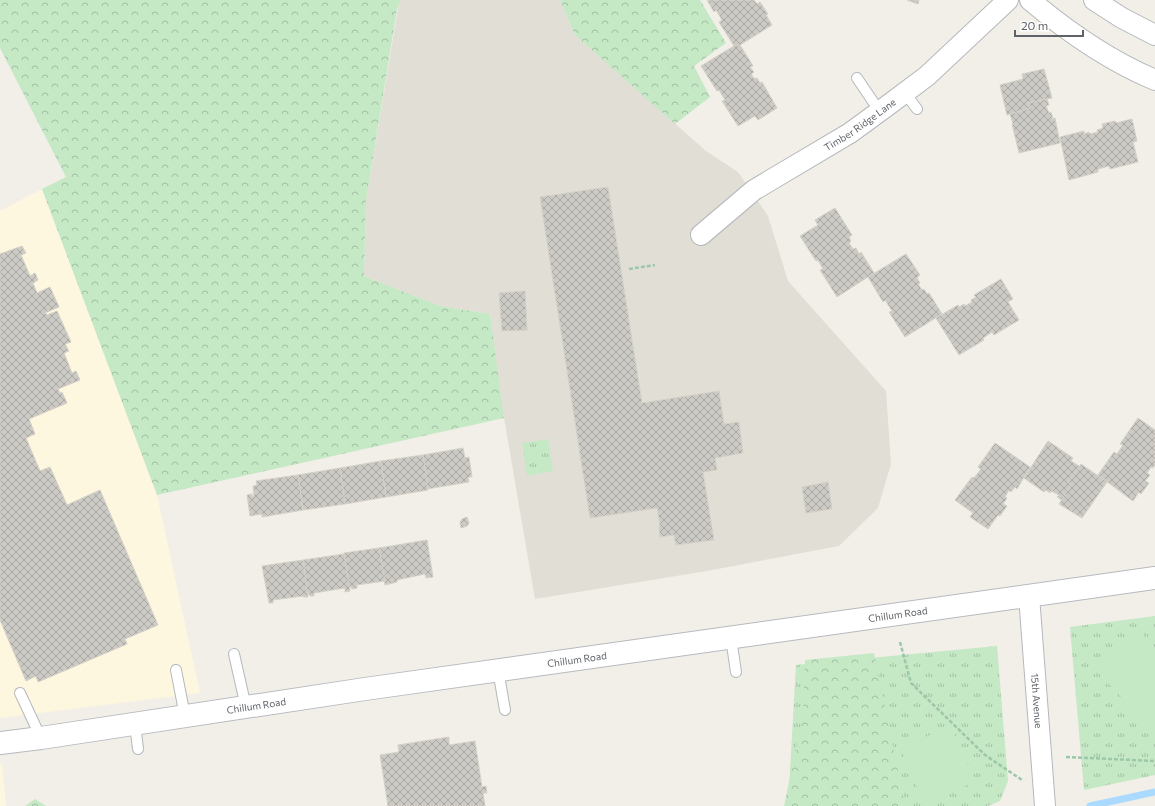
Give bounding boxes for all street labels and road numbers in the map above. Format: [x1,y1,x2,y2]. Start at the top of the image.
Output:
street label: Timber Ridge Lane [822,96,898,153]
street label: Chillum Road [867,604,928,624]
street label: Chillum Road [546,649,608,669]
street label: 15th Avenue [1029,673,1045,729]
street label: Chillum Road [226,695,287,716]

